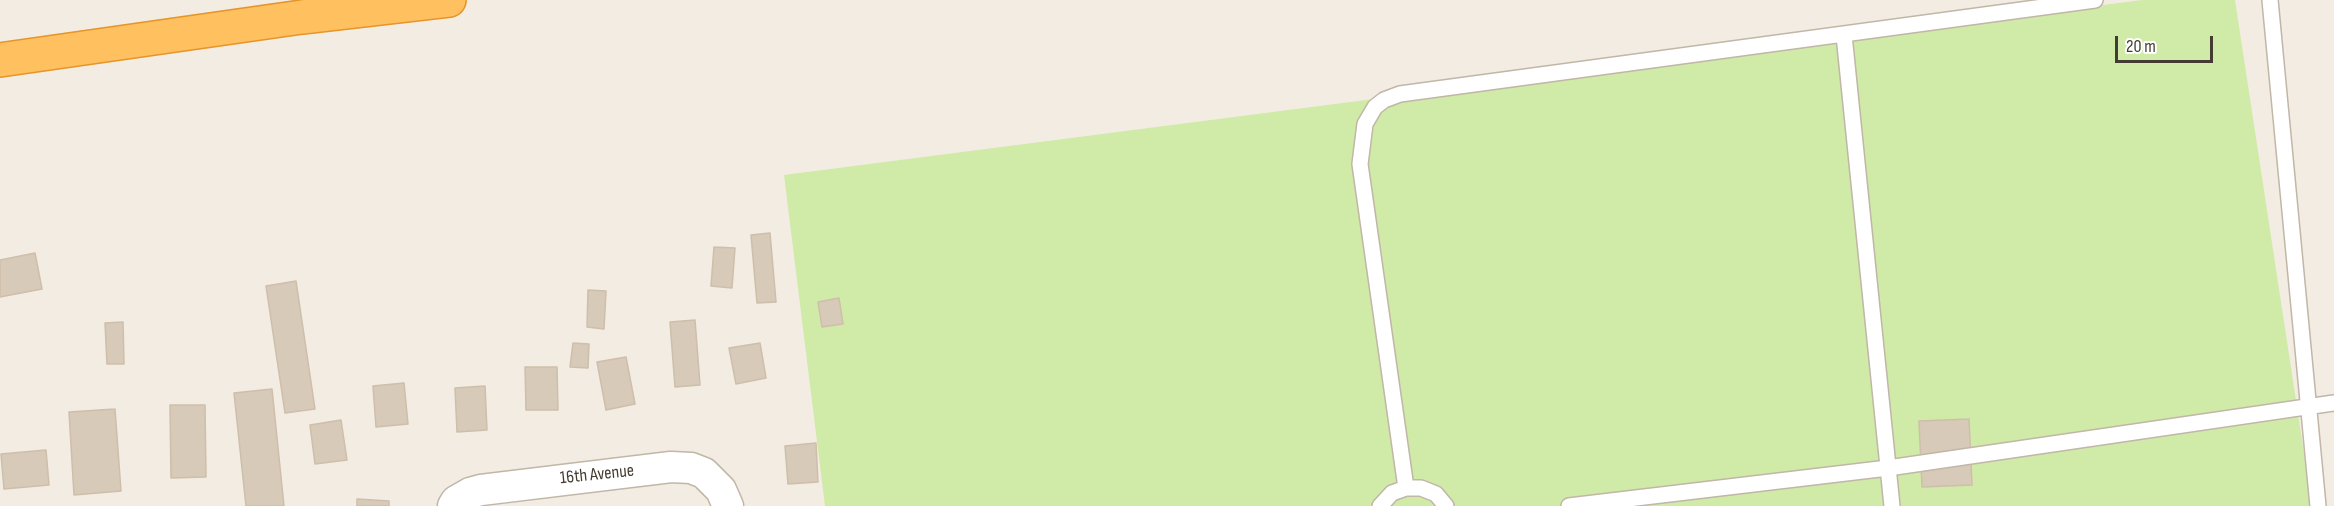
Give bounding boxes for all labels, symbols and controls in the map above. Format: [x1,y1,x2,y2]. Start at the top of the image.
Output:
scale bar [2118,24,2216,62]
text: 20 m [2126,36,2156,57]
street label: 16th Avenue [559,460,635,490]

